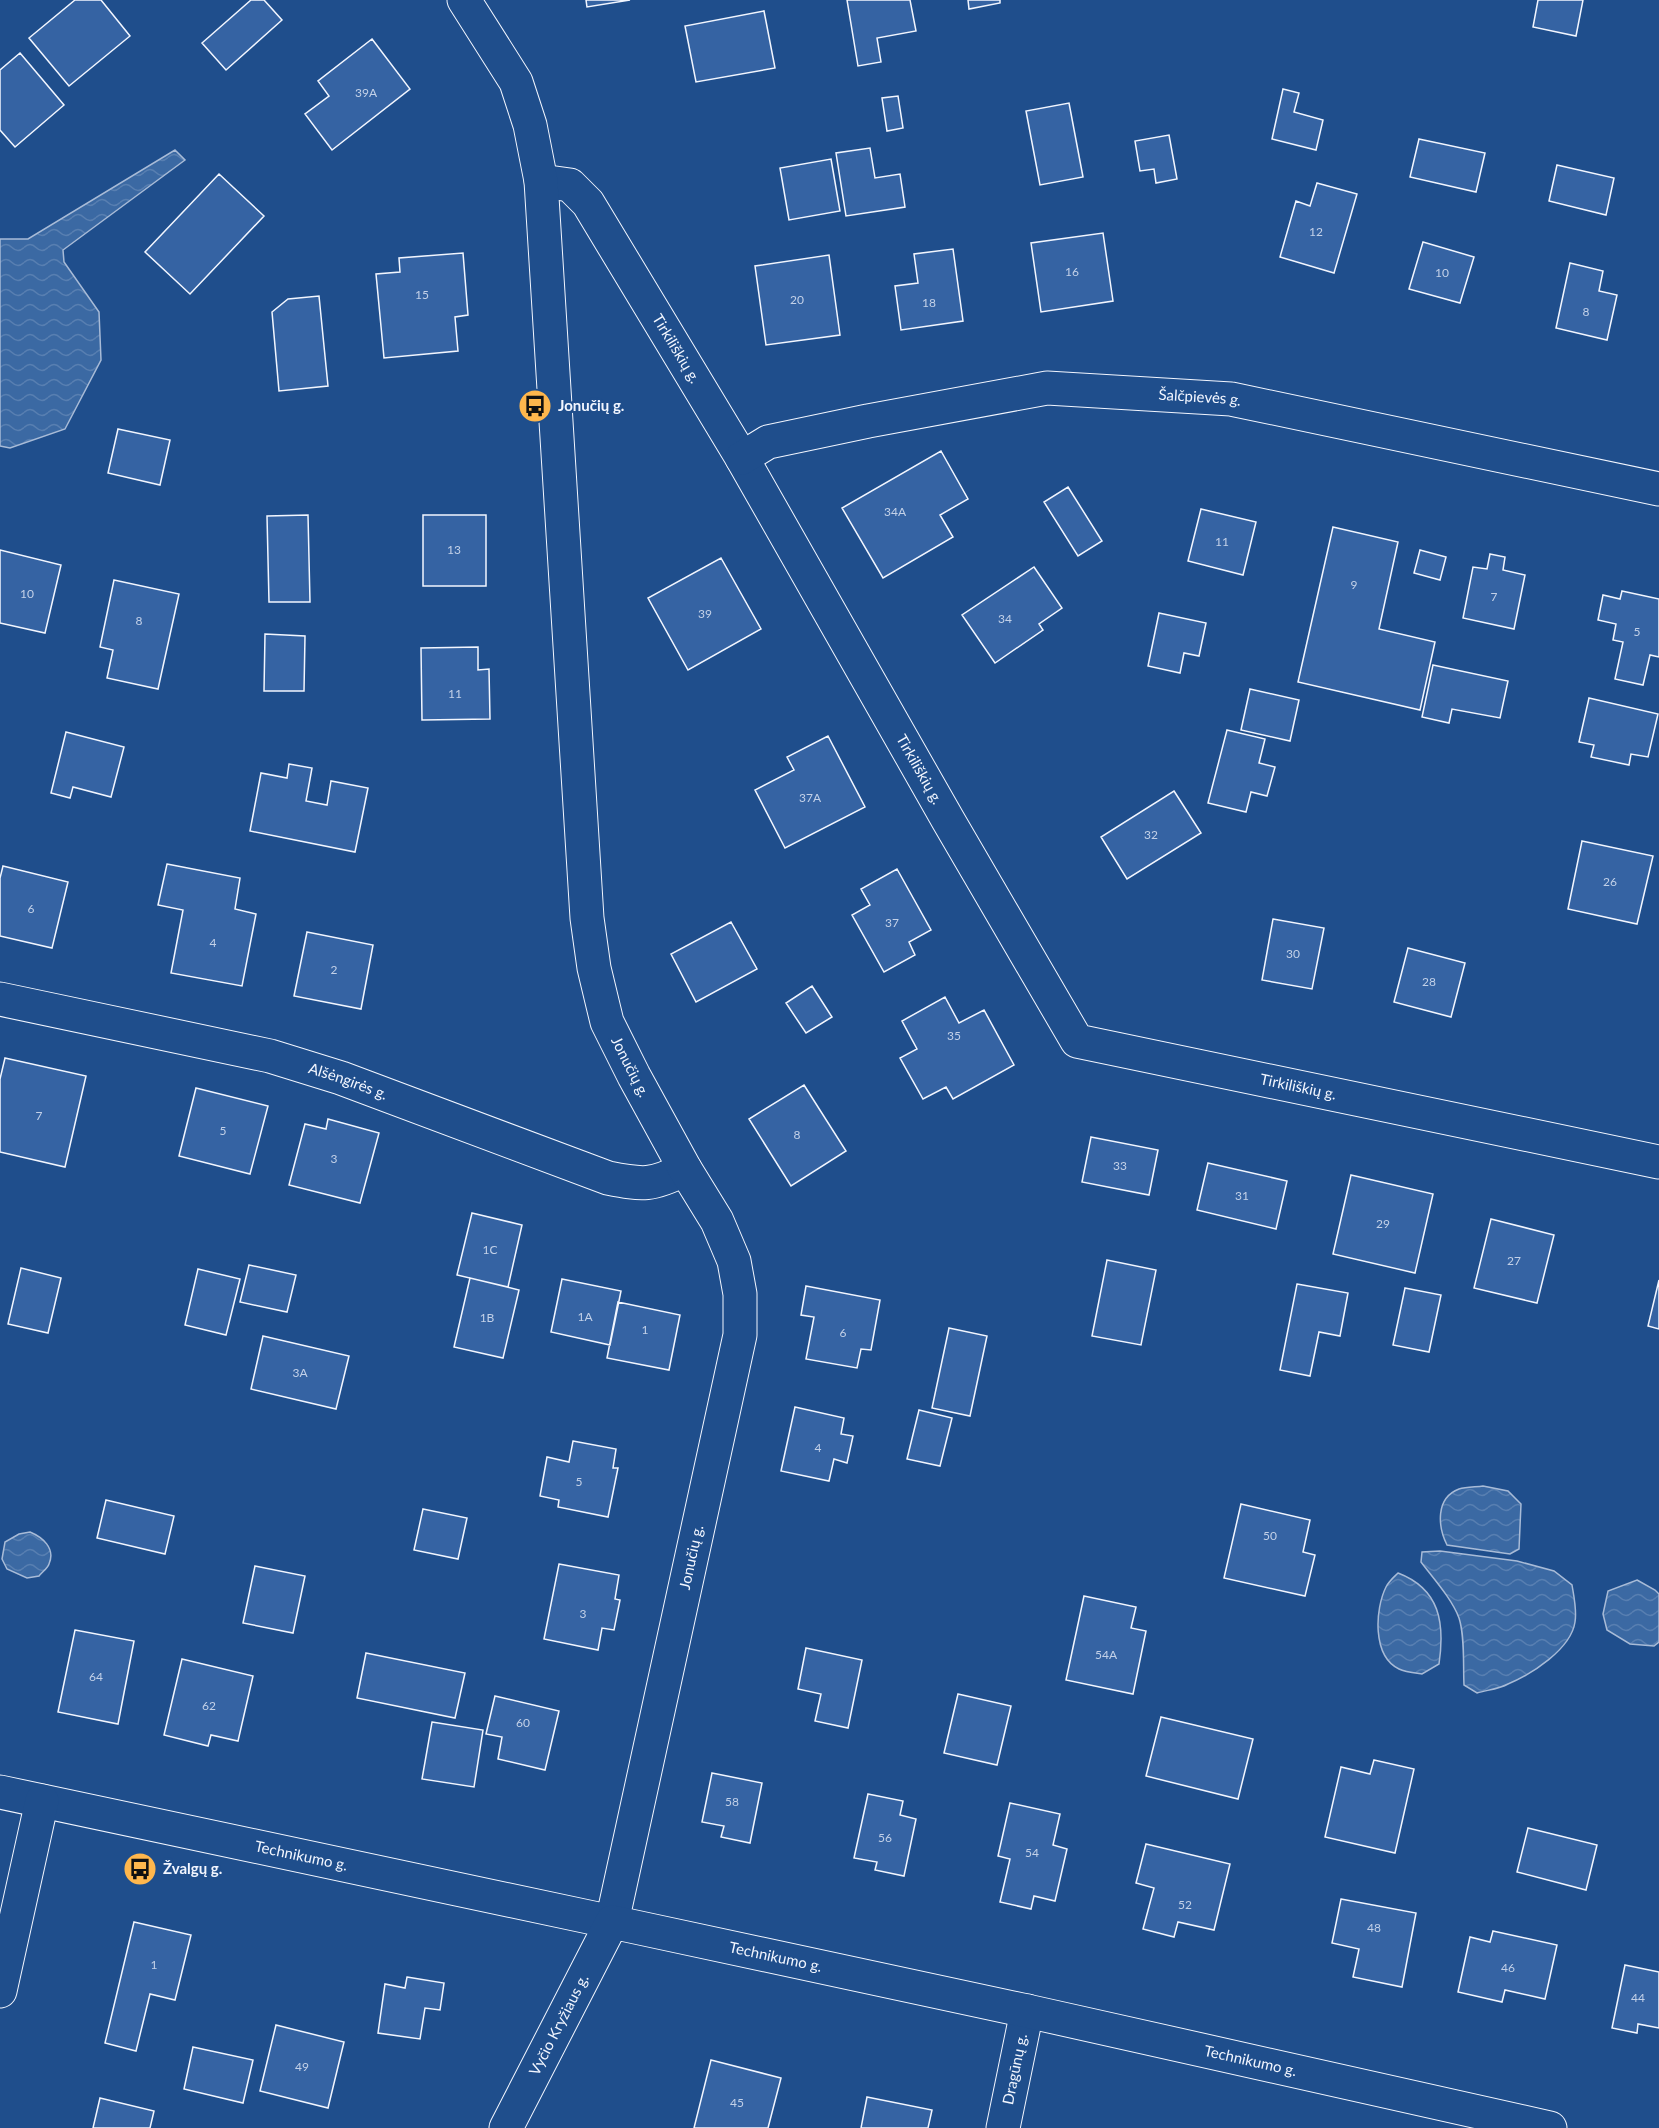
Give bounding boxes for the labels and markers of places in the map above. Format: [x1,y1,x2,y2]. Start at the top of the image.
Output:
bus stop icon: Jonučių g. [517,388,553,424]
place label: Jonučių g. [558,396,624,414]
bus stop icon: Žvalgų g. [122,1851,158,1887]
place label: Žvalgų g. [163,1859,222,1877]

